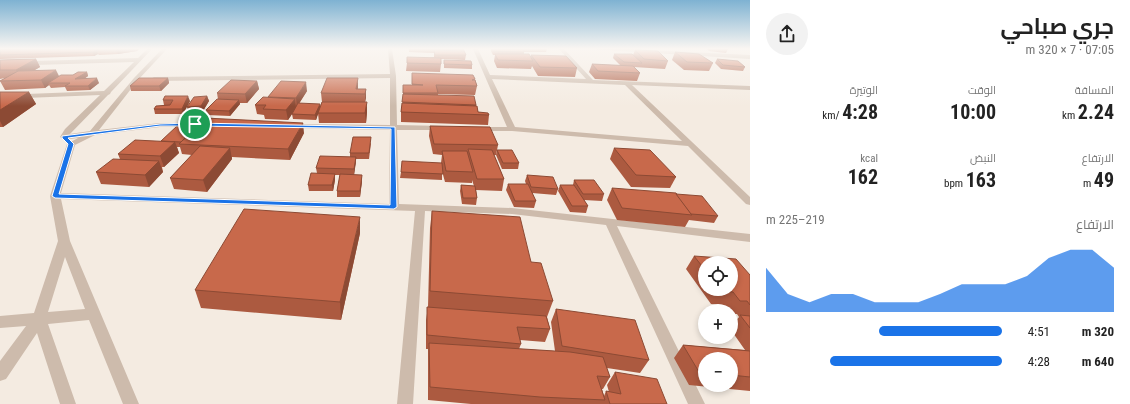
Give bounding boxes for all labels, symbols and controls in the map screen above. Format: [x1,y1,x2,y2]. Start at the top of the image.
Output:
button: share [766,13,808,55]
text: جري صباحي [1001,14,1114,39]
text: 07:05 · 7 × 320 m [1026,42,1114,57]
text: الوتيرة [850,84,878,97]
text: الوقت [968,84,996,97]
text: المسافة [1075,84,1114,97]
text: 4:28 [842,100,878,124]
text: 10:00 [950,100,996,124]
text: 2.24 [1078,100,1114,124]
pin [178,107,212,141]
text: /km [822,109,842,122]
text: km [1062,109,1078,122]
icon: arrive [184,113,206,135]
text: kcal [860,152,878,165]
text: النبض [970,152,996,165]
text: الارتفاع [1082,152,1114,165]
text: 162 [848,165,878,189]
text: 163 [966,168,996,192]
text: 49 [1094,168,1114,192]
text: bpm [944,177,966,190]
text: m [1083,177,1094,190]
text: 219–225 m [766,212,825,227]
text: الارتفاع [1076,217,1114,232]
map controls [698,256,738,392]
button: locate [698,256,738,296]
button: + [698,304,738,344]
text: 4:51 [1028,324,1050,339]
text: 320 m [1082,324,1114,339]
button: − [698,352,738,392]
text: 4:28 [1028,354,1050,369]
text: 640 m [1082,354,1114,369]

